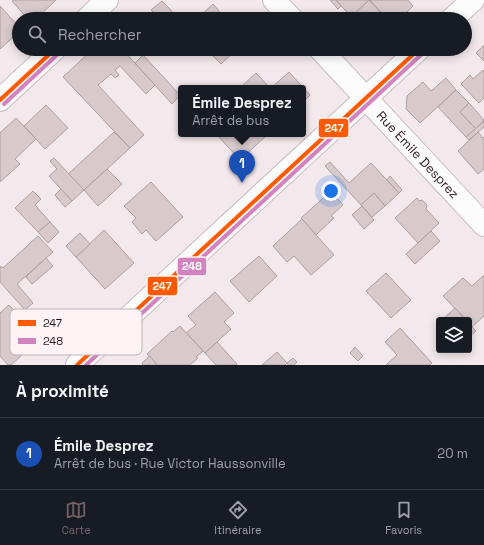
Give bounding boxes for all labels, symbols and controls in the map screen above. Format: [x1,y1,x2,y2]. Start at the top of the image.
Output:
search box [12,12,472,56]
icon: search [26,23,48,45]
text: Rechercher [58,25,141,44]
popup [178,85,306,137]
text: Émile Desprez [192,93,292,112]
street label: Rue Émile Desprez [373,107,463,202]
text: Arrêt de bus [192,112,269,129]
line badge: 247 [318,118,349,138]
text: 247 [325,121,344,135]
pin: 1 [229,150,255,183]
your location [321,181,341,201]
line badge: 248 [177,257,207,276]
text: 248 [182,259,202,273]
line badge: 247 [147,276,178,296]
text: 247 [153,279,172,293]
legend [10,309,142,355]
text: 247 [43,316,62,330]
map controls [436,317,472,353]
button: layers [436,317,472,353]
text: 248 [43,334,63,348]
text: À proximité [16,380,109,402]
text: Émile Desprez [54,436,154,455]
text: 1 [26,445,32,462]
text: 20 m [437,445,468,462]
text: Arrêt de bus · Rue Victor Haussonville [54,455,286,472]
tab: Carte [62,499,91,537]
tab: Itinéraire [214,499,262,537]
tab: Favoris [385,499,422,537]

